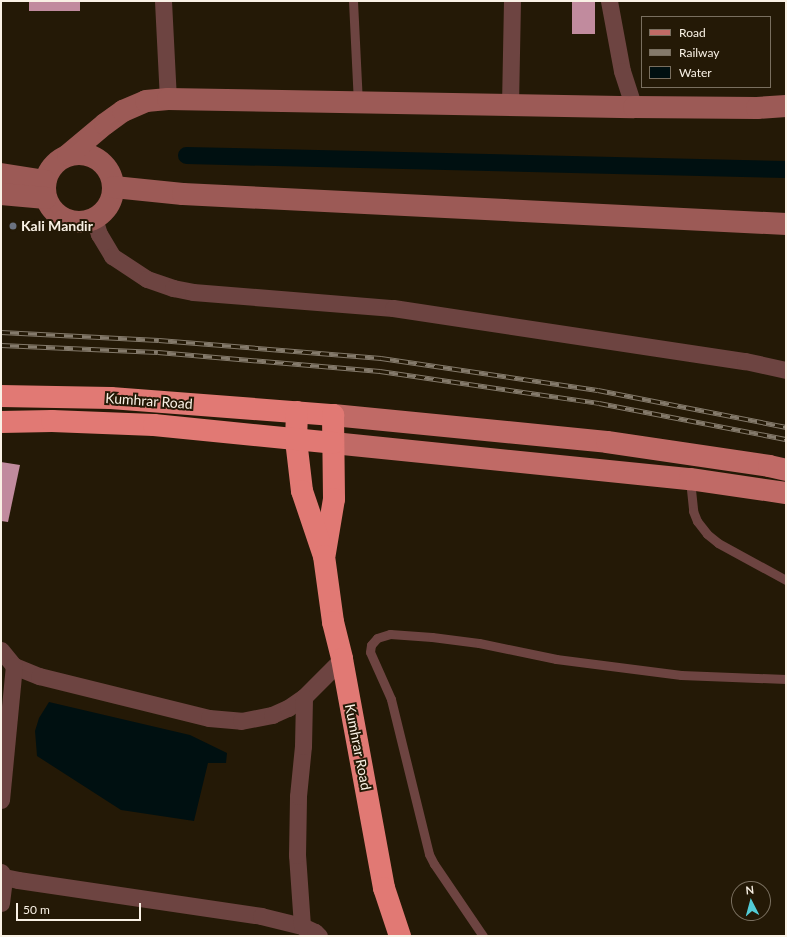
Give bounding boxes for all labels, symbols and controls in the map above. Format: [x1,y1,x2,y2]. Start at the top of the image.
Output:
legend [641,16,771,88]
text: Road [679,25,706,40]
text: Railway [679,45,719,60]
text: Water [679,65,712,80]
place label: Kali Mandir [21,218,93,234]
marker: Kali Mandir [8,221,18,231]
street label: Kumhrar Road [105,390,193,412]
street label: Kumhrar Road [341,702,375,792]
north arrow [731,881,771,921]
text: N [745,883,755,896]
scale bar [18,895,143,921]
text: 50 m [23,902,50,917]

